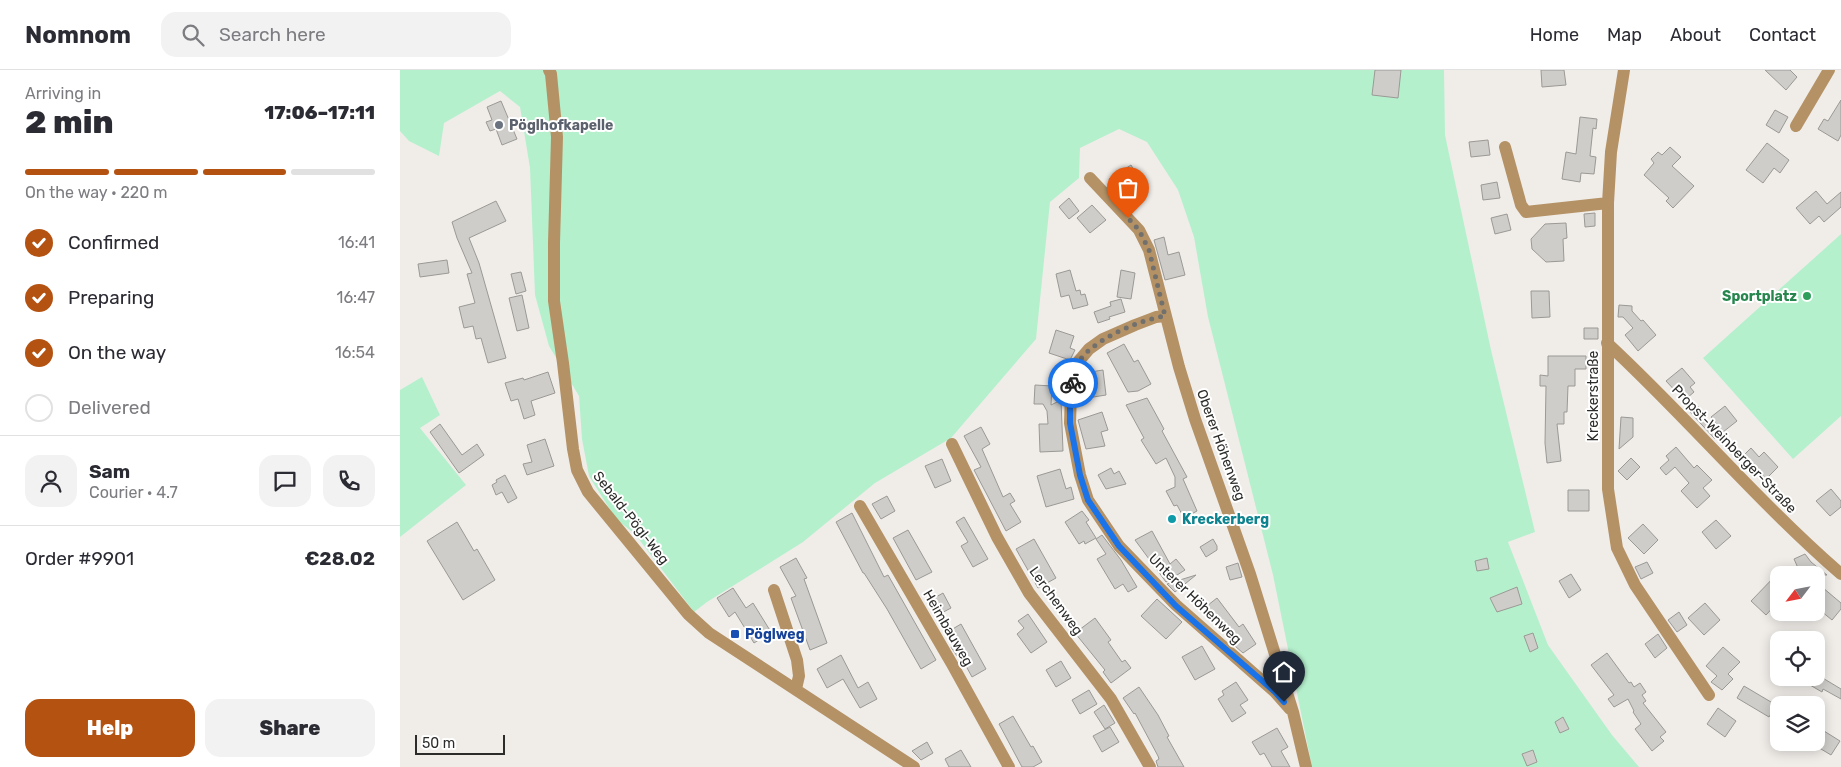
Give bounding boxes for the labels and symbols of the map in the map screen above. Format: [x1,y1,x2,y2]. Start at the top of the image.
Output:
place label: Pöglhofkapelle [509,117,613,134]
marker: Pöglhofkapelle [493,119,505,131]
pin [1107,167,1149,218]
place label: Sportplatz [1722,288,1797,305]
marker: Sportplatz [1801,290,1813,302]
street label: Kreckerstraße [1585,350,1602,441]
courier [1048,358,1098,408]
street label: Propst-Weinberger-Straße [1668,381,1800,517]
street label: Oberer Höhenweg [1193,387,1249,503]
street label: Sebald-Pögl-Weg [589,468,673,568]
place label: Kreckerberg [1182,511,1269,528]
marker: Kreckerberg [1166,513,1178,525]
street label: Unterer Höhenweg [1145,550,1245,648]
street label: Lerchenweg [1025,563,1087,639]
north arrow [1770,566,1825,621]
street label: Heimbauweg [919,587,977,669]
place label: Pöglweg [745,626,805,643]
marker: Pöglweg [729,628,741,640]
pin [1263,651,1305,702]
scale bar [415,732,505,755]

